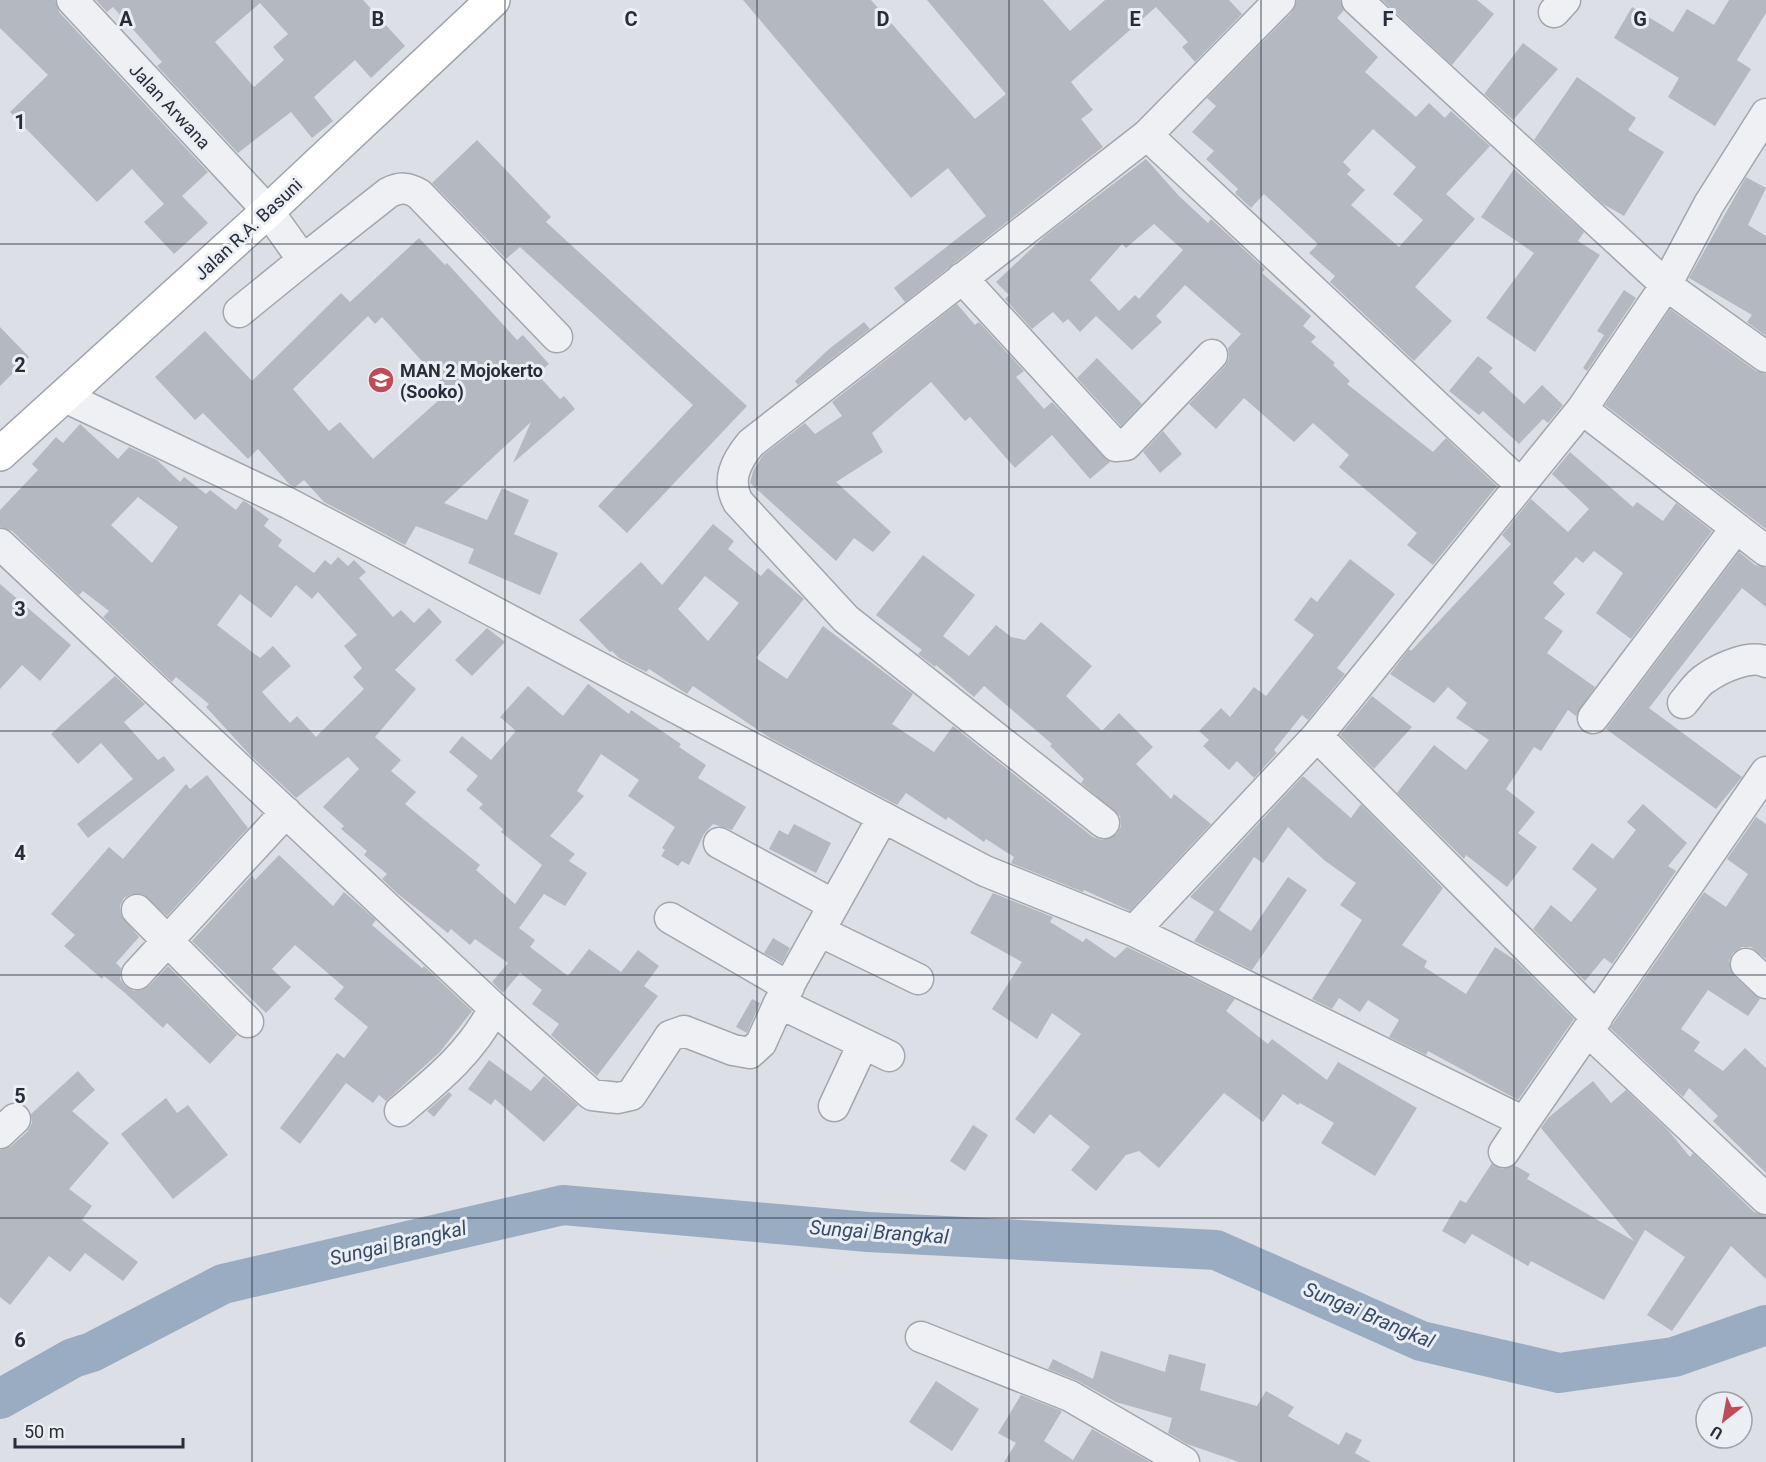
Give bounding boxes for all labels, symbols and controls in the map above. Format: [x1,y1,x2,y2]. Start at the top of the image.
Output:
text: A [119,7,133,31]
text: B [372,7,384,31]
text: C [624,7,638,31]
text: D [877,7,890,31]
text: E [1129,7,1141,31]
text: F [1383,7,1394,31]
text: G [1633,7,1647,31]
street label: Jalan Arwana [125,59,215,153]
text: 1 [14,110,26,134]
street label: Jalan R.A. Basuni [190,174,306,284]
text: 2 [14,353,26,377]
place label: MAN 2 Mojokerto (Sooko) [400,360,543,403]
school or university icon: MAN 2 Mojokerto (Sooko) [366,365,396,395]
text: 3 [14,597,26,621]
text: 4 [14,841,26,865]
text: 5 [14,1084,26,1108]
water label: Sungai Brangkal [809,1215,950,1249]
water label: Sungai Brangkal [327,1216,469,1270]
water label: Sungai Brangkal [1300,1277,1438,1353]
text: 6 [14,1328,26,1352]
north arrow [1694,1390,1754,1450]
scale bar [15,1411,183,1449]
text: 50 m [24,1421,64,1442]
text: U [1707,1422,1726,1443]

